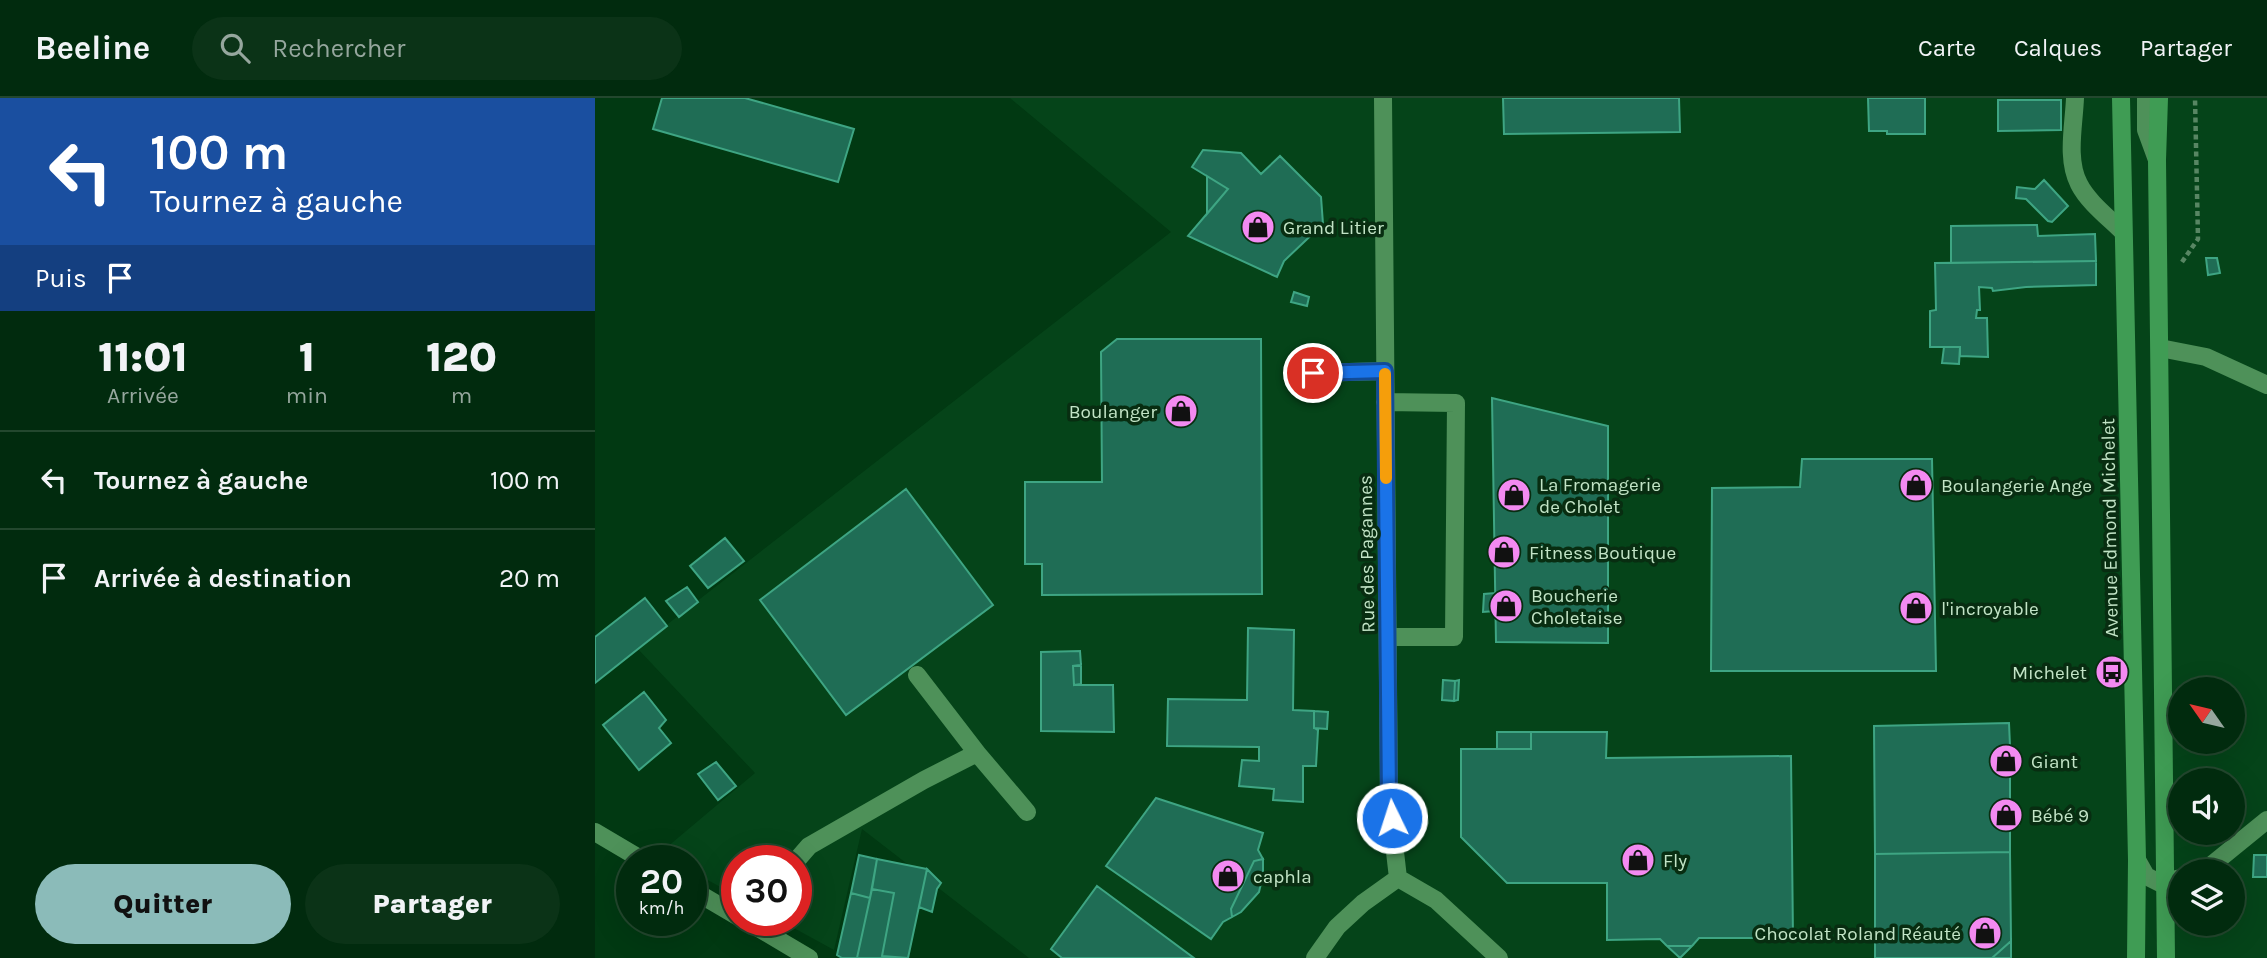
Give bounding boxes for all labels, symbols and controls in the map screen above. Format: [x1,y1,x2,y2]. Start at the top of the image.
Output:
search box [192,17,682,80]
text: Beeline [35,29,150,67]
icon: search [216,29,254,67]
text: Rechercher [272,33,405,64]
text: Carte [1918,34,1976,62]
text: Calques [2014,34,2102,62]
text: Partager [2140,34,2232,62]
text: 100 m [150,124,288,181]
icon: left [35,126,126,217]
text: Tournez à gauche [150,183,403,220]
shop icon: Grand Litier [1239,208,1277,246]
place label: Grand Litier [1283,217,1384,239]
icon: arrive [101,259,139,297]
text: Puis [35,263,87,294]
text: 11:01 [98,332,188,382]
text: 1 [299,332,315,382]
text: 120 [426,332,497,382]
pin [1283,343,1343,403]
icon: arrive [1294,354,1332,392]
text: Arrivée [107,382,179,409]
text: min [286,382,328,409]
text: m [451,382,472,409]
shop icon: Boulanger [1162,392,1200,430]
place label: Boulanger [1069,401,1157,423]
street label: Avenue Edmond Michelet [2097,418,2123,638]
icon: left [35,461,73,499]
text: Tournez à gauche [94,465,308,496]
text: 100 m [490,465,560,496]
shop icon: Boulangerie Ange [1897,466,1935,504]
place label: La Fromagerie de Cholet [1539,474,1661,518]
street label: Rue des Pagannes [1355,475,1379,633]
place label: Boulangerie Ange [1941,475,2092,497]
shop icon: La Fromagerie de Cholet [1495,476,1533,514]
shop icon: Fitness Boutique [1485,533,1523,571]
place label: Fitness Boutique [1529,542,1676,564]
icon: arrive [35,559,73,597]
text: Arrivée à destination [94,563,352,594]
text: 20 m [499,563,560,594]
place label: Boucherie Choletaise [1531,585,1623,629]
shop icon: Boucherie Choletaise [1487,587,1525,625]
shop icon: l'incroyable [1897,589,1935,627]
place label: l'incroyable [1941,598,2039,620]
bus stop icon: Michelet [2093,653,2131,691]
place label: Michelet [2012,662,2087,684]
north arrow [2168,677,2245,754]
map controls [2168,677,2245,936]
shop icon: Giant [1987,742,2025,780]
place label: Giant [2031,751,2078,773]
button: sound [2168,768,2245,845]
position arrow [1355,781,1429,855]
shop icon: Bébé 9 [1987,796,2025,834]
place label: Bébé 9 [2031,805,2089,827]
shop icon: Fly [1619,841,1657,879]
speed limit sign: 30 [721,845,812,936]
place label: Fly [1663,850,1687,872]
shop icon: caphla [1209,857,1247,895]
button: layers [2168,859,2245,936]
text: 20 [640,861,683,902]
button: Quitter [35,864,291,944]
button: Partager [305,864,560,944]
place label: caphla [1253,866,1312,888]
text: km/h [639,897,684,919]
shop icon: Chocolat Roland Réauté [1966,914,2004,952]
place label: Chocolat Roland Réauté [1755,923,1961,945]

